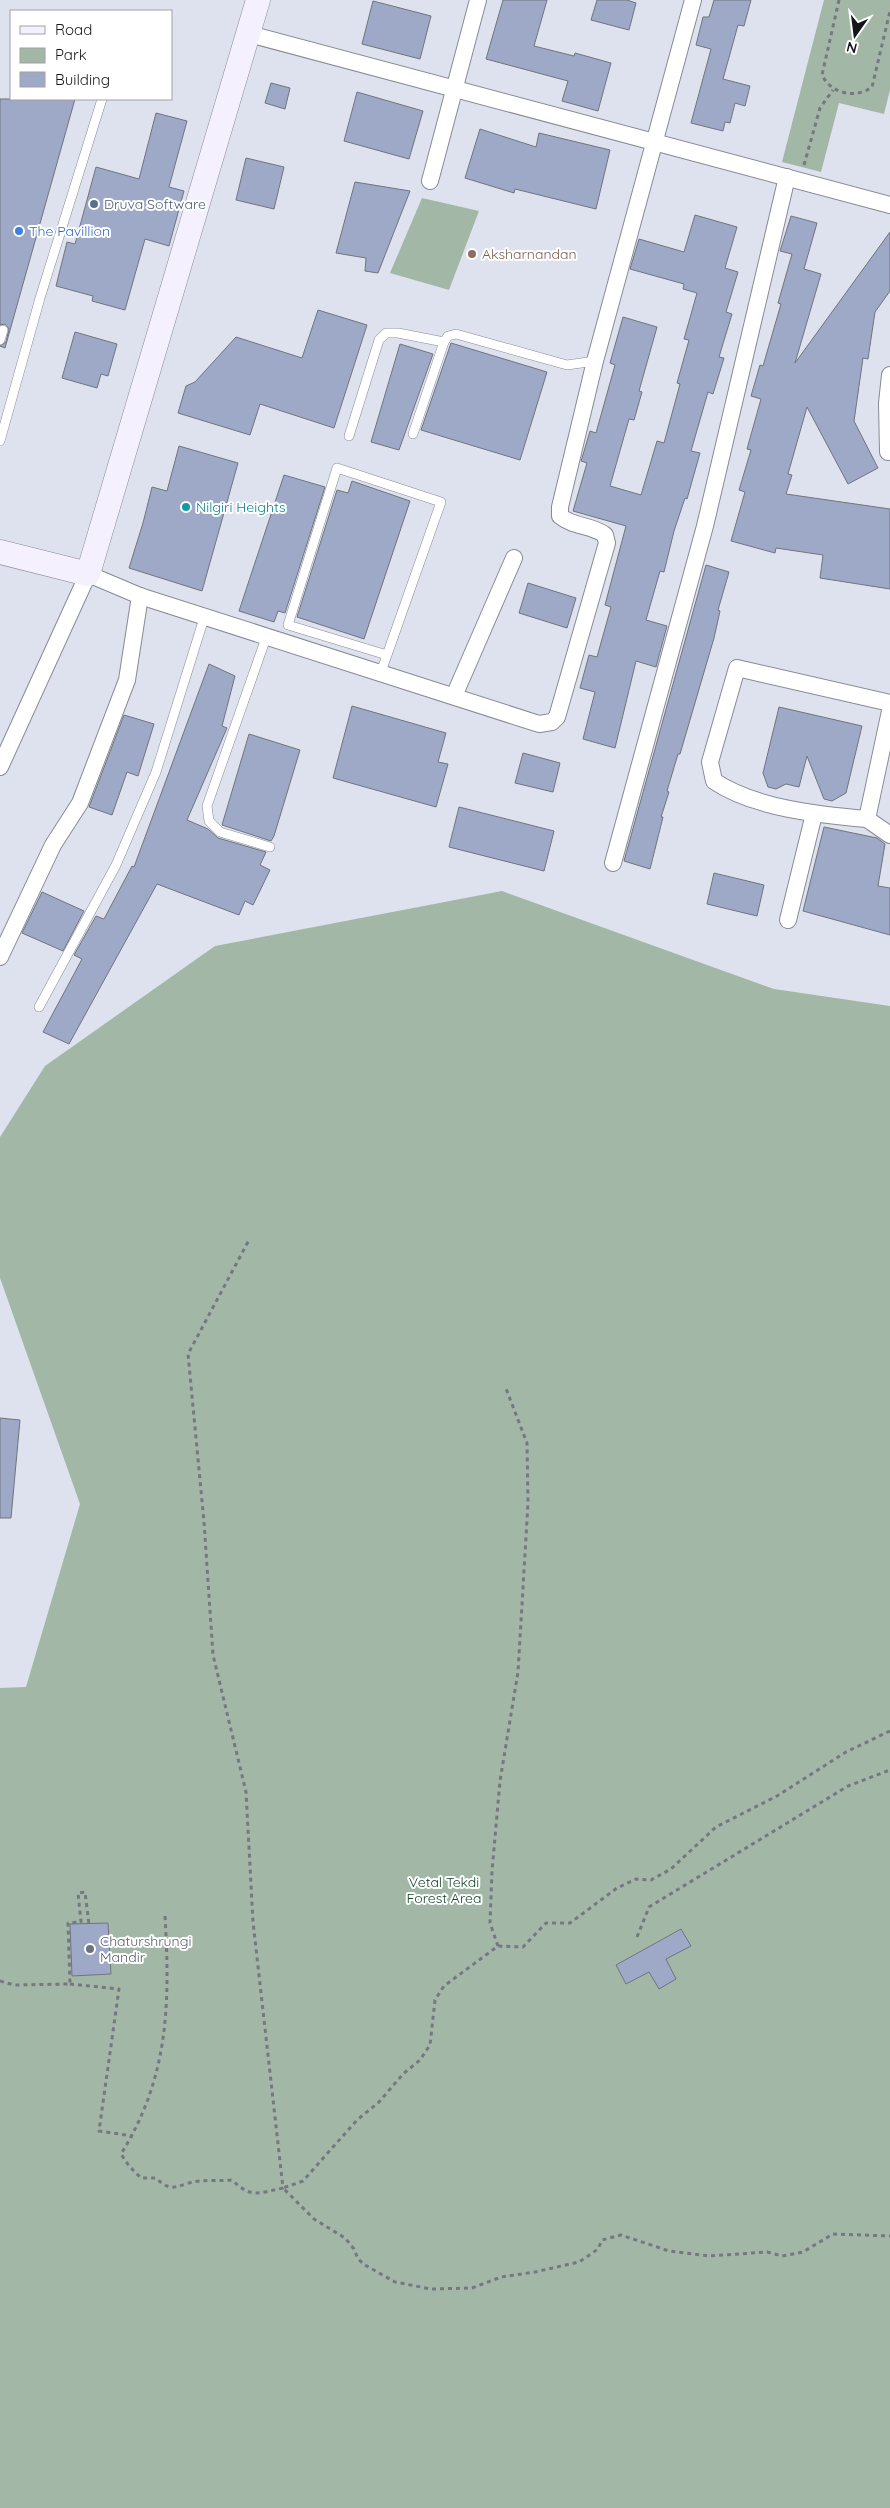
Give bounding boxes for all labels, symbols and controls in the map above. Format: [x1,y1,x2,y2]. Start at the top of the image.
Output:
legend [10,10,172,100]
north arrow [830,10,880,60]
text: Road [55,20,92,39]
text: N [845,38,859,58]
text: Park [55,45,87,64]
text: Building [55,70,110,89]
place label: Druva Software [104,195,206,213]
marker: Druva Software [88,198,100,210]
place label: The Pavillion [29,222,110,240]
marker: The Pavillion [13,225,25,237]
place label: Aksharnandan [482,245,577,263]
marker: Aksharnandan [466,248,478,260]
place label: Nilgiri Heights [196,498,285,516]
marker: Nilgiri Heights [180,501,192,513]
park label: Vetal Tekdi Forest Area [407,1873,481,1907]
place label: Chaturshrungi Mandir [100,1932,191,1966]
marker: Chaturshrungi Mandir [84,1943,96,1955]

